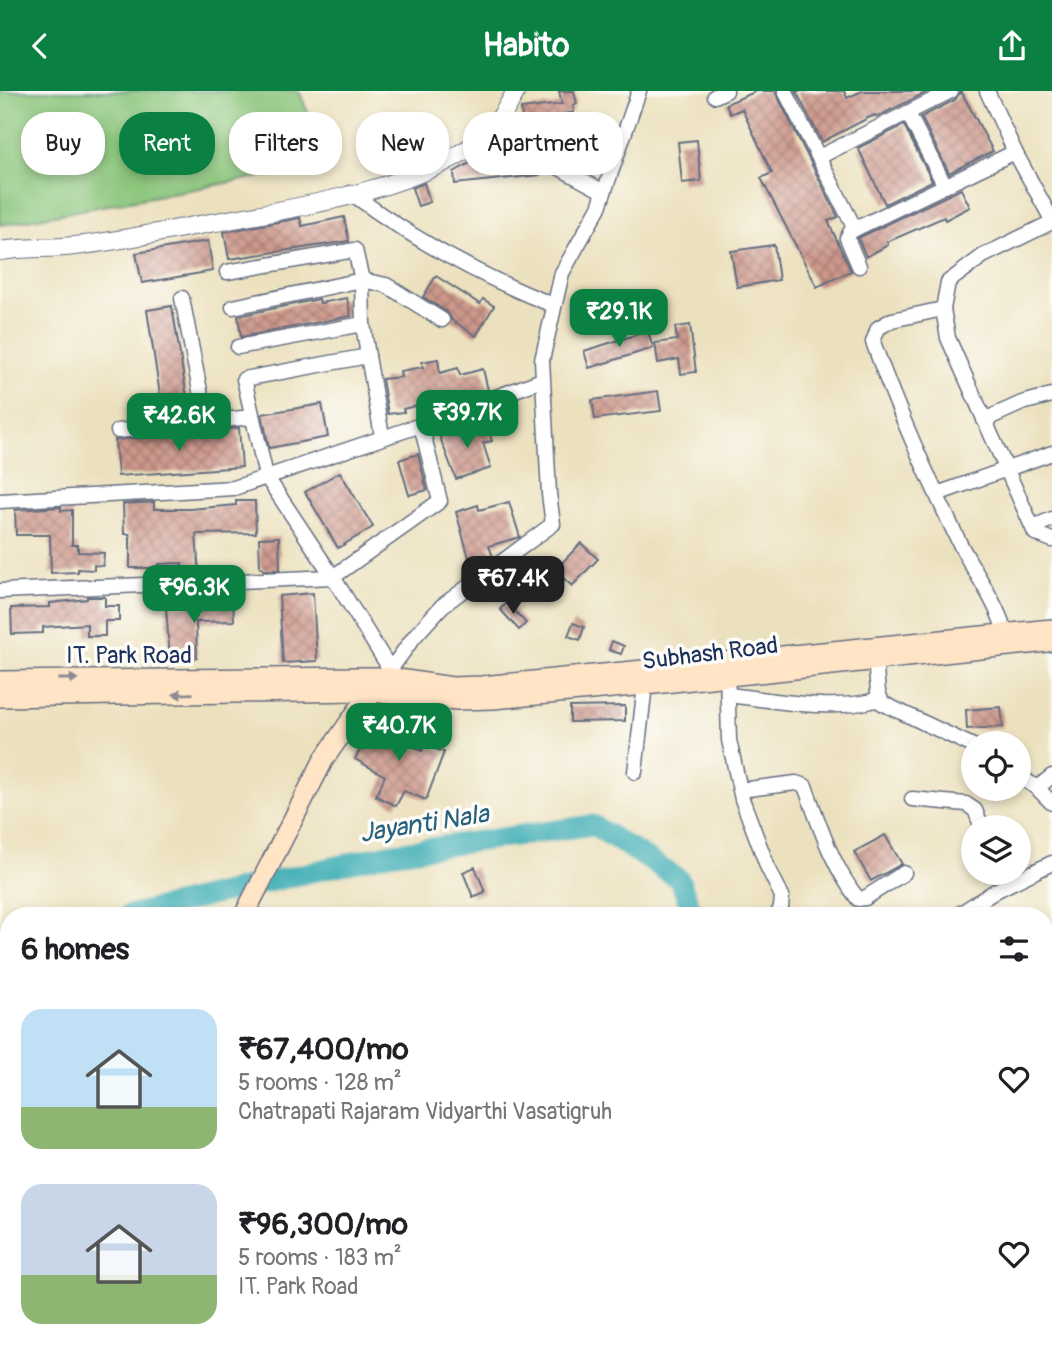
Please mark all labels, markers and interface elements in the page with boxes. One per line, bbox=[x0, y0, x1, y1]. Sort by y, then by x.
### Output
text: Habito bbox=[483, 26, 569, 66]
icon: back bbox=[21, 27, 59, 65]
icon: share bbox=[993, 27, 1031, 65]
chip: Buy bbox=[21, 112, 105, 175]
chip: Rent bbox=[119, 112, 215, 175]
chip: Filters bbox=[229, 112, 342, 175]
chip: New bbox=[356, 112, 449, 175]
chip: Apartment bbox=[463, 112, 623, 175]
pin: ₹29.1K bbox=[562, 289, 676, 349]
text: ₹29.1K bbox=[586, 297, 652, 326]
pin: ₹39.7K bbox=[410, 391, 524, 450]
pin: ₹42.6K bbox=[122, 393, 236, 453]
text: ₹39.7K bbox=[432, 398, 502, 427]
text: ₹42.6K bbox=[143, 401, 215, 430]
pin: ₹67.4K bbox=[456, 557, 570, 616]
text: ₹67.4K bbox=[477, 564, 549, 593]
pin: ₹96.3K bbox=[137, 566, 251, 625]
text: ₹96.3K bbox=[159, 573, 229, 602]
street label: Subhash Road bbox=[640, 631, 780, 676]
street label: IT. Park Road bbox=[66, 641, 192, 670]
one-way arrow bbox=[57, 674, 79, 685]
one-way arrow bbox=[172, 688, 194, 700]
pin: ₹40.7K bbox=[342, 703, 456, 763]
text: ₹40.7K bbox=[362, 711, 436, 740]
map controls bbox=[961, 731, 1031, 885]
button: locate bbox=[961, 731, 1031, 801]
water label: Jayanti Nala bbox=[357, 798, 493, 850]
button: layers bbox=[961, 815, 1031, 885]
icon: filters bbox=[995, 930, 1033, 968]
text: 6 homes bbox=[21, 931, 129, 968]
text: ₹67,400/mo bbox=[238, 1031, 409, 1068]
icon: home bbox=[77, 1037, 161, 1121]
icon: heart bbox=[995, 1060, 1033, 1098]
text: 5 rooms · 128 m² bbox=[238, 1068, 402, 1097]
text: Chatrapati Rajaram Vidyarthi Vasatigruh bbox=[238, 1097, 612, 1126]
text: ₹96,300/mo bbox=[238, 1206, 408, 1243]
icon: home bbox=[77, 1212, 161, 1296]
icon: heart bbox=[995, 1235, 1033, 1273]
text: 5 rooms · 183 m² bbox=[238, 1243, 402, 1272]
text: IT. Park Road bbox=[238, 1272, 359, 1301]

